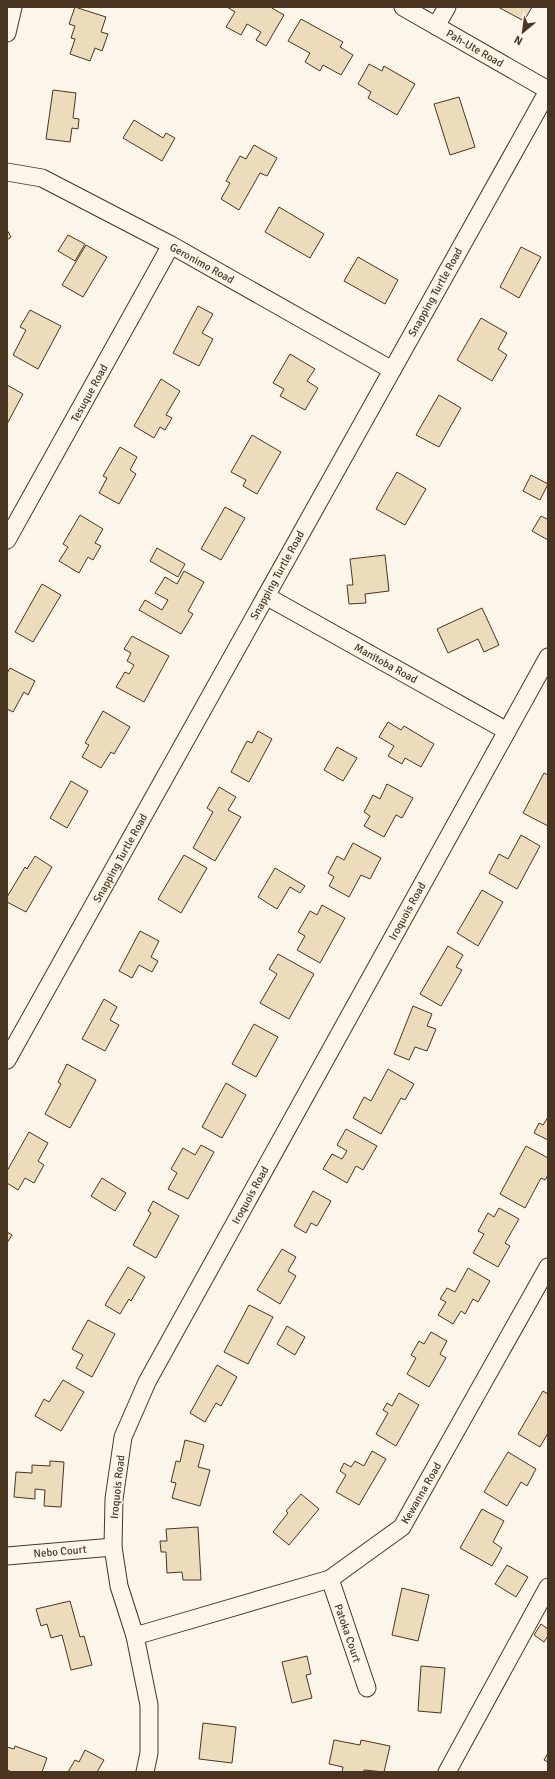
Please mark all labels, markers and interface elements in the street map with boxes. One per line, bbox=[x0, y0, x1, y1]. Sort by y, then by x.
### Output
north arrow bbox=[503, 12, 543, 52]
street label: Pah-Ute Road bbox=[444, 27, 506, 70]
text: N bbox=[512, 33, 525, 48]
street label: Geronimo Road bbox=[167, 240, 236, 287]
street label: Snapping Turtle Road bbox=[406, 245, 465, 339]
street label: Tesuque Road bbox=[68, 362, 111, 424]
street label: Snapping Turtle Road bbox=[248, 528, 307, 622]
street label: Manitoba Road bbox=[352, 641, 420, 686]
street label: Snapping Turtle Road bbox=[91, 811, 150, 905]
street label: Iroquois Road bbox=[386, 880, 429, 942]
street label: Iroquois Road bbox=[229, 1164, 272, 1226]
street label: Iroquois Road bbox=[108, 1454, 127, 1520]
street label: Kewanna Road bbox=[399, 1460, 444, 1526]
street label: Nebo Court bbox=[33, 1543, 87, 1560]
street label: Patoka Court bbox=[331, 1602, 364, 1664]

